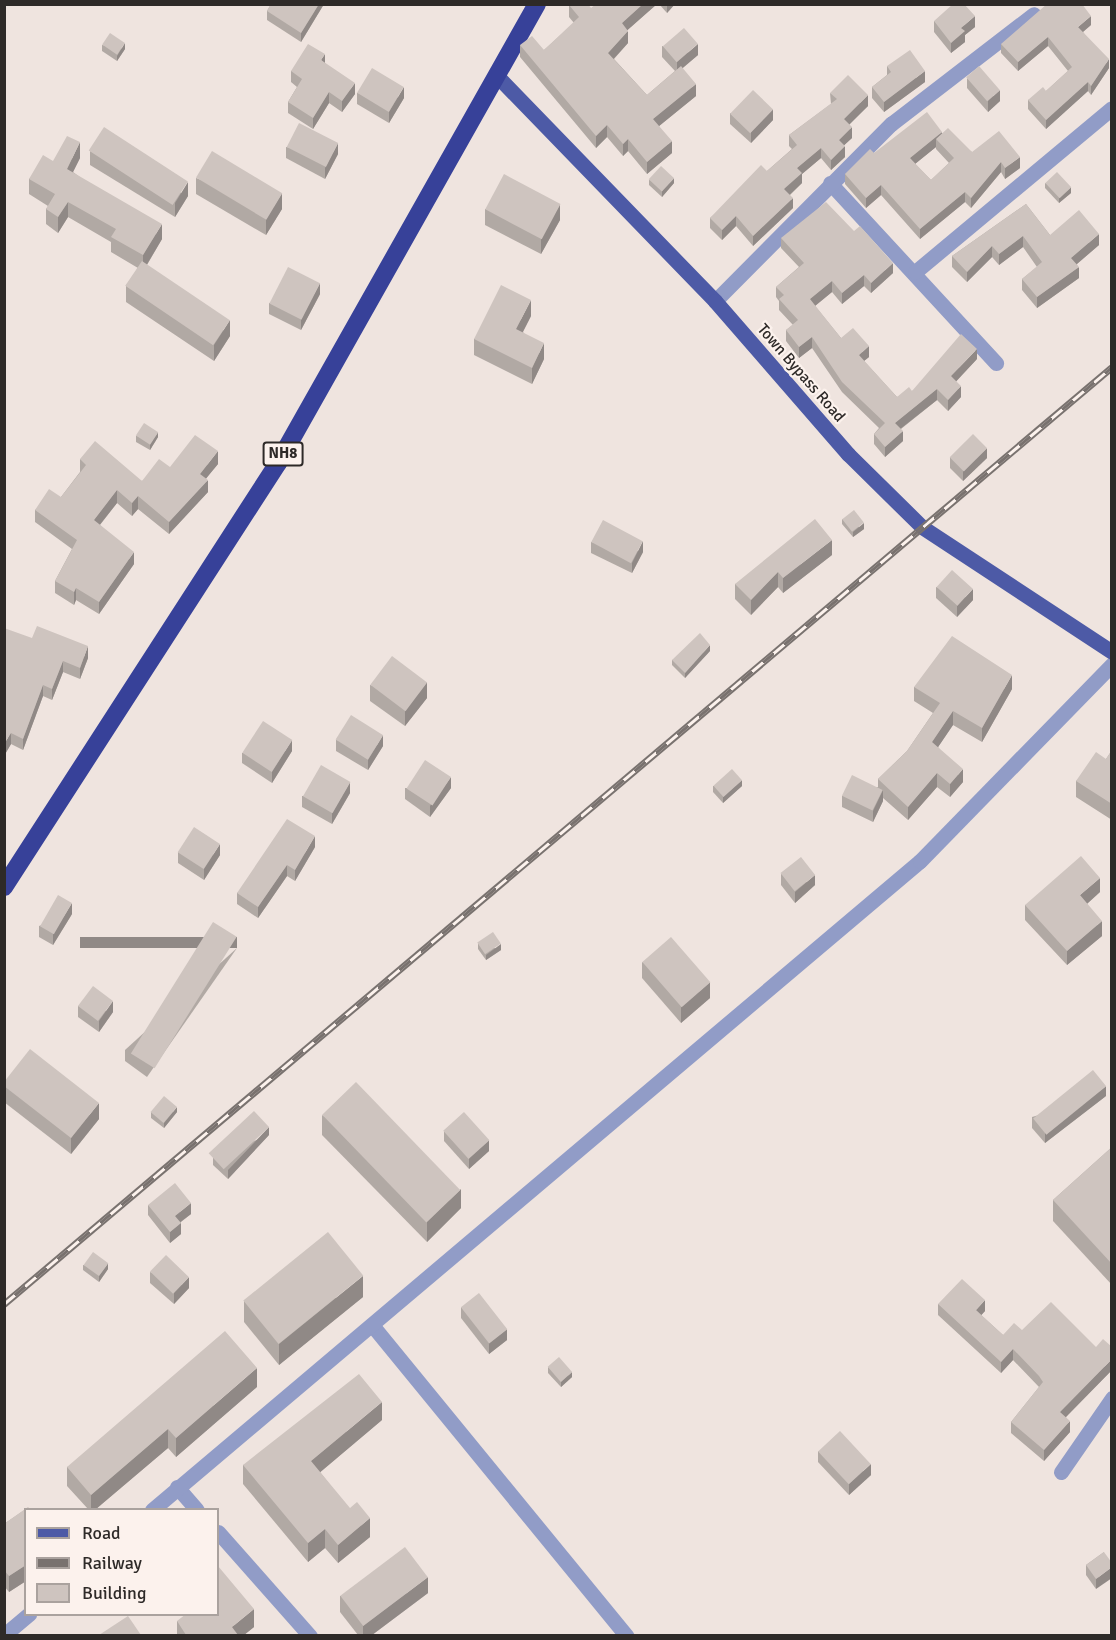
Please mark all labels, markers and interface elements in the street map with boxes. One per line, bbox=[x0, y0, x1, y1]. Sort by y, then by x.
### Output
street label: Town Bypass Road bbox=[753, 320, 849, 426]
road number: NH8 bbox=[262, 442, 304, 466]
legend bbox=[24, 1508, 219, 1616]
text: Road bbox=[82, 1522, 121, 1544]
text: Railway bbox=[82, 1552, 142, 1574]
text: Building bbox=[82, 1582, 146, 1604]

